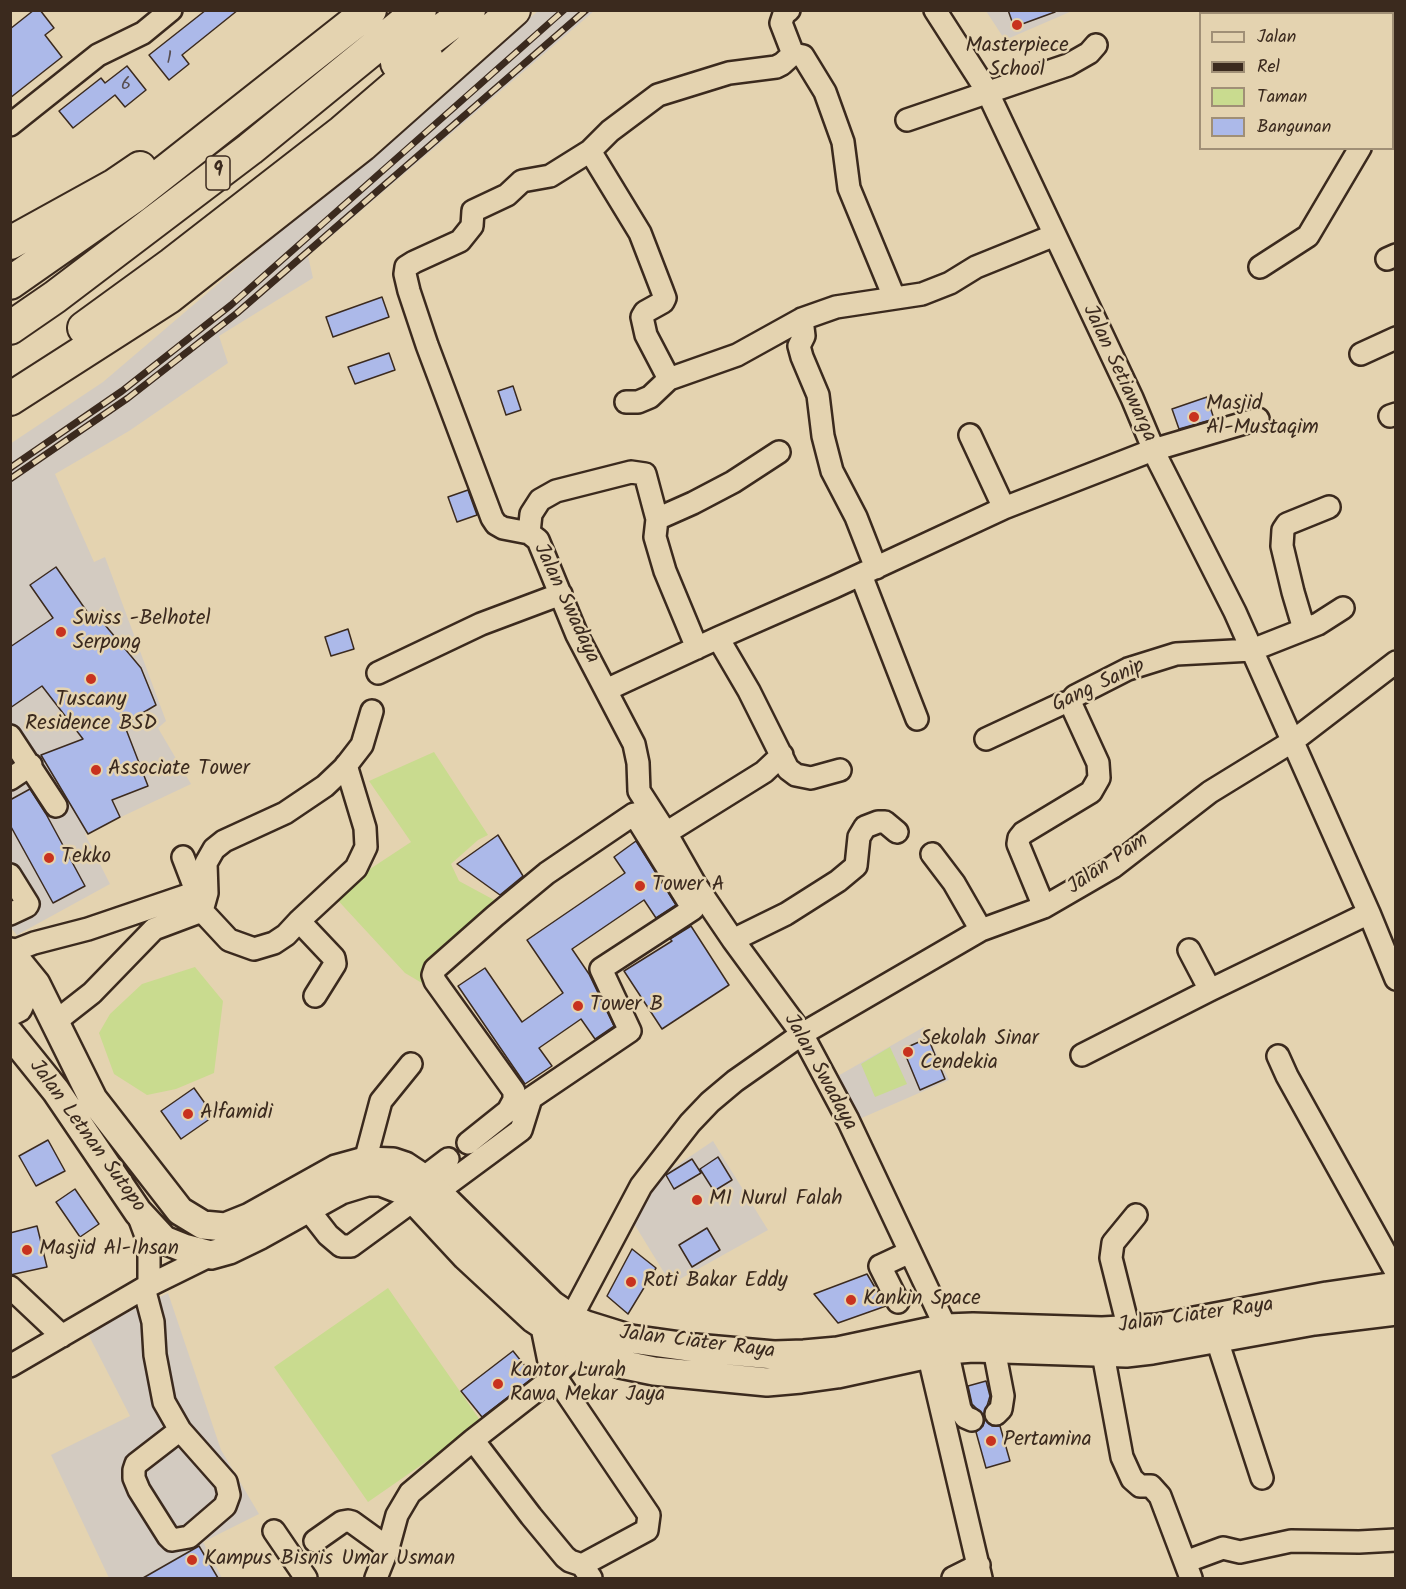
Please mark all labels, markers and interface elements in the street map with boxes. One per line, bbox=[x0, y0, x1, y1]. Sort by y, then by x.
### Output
legend bbox=[1199, 12, 1394, 150]
marker: Masterpiece School bbox=[1010, 18, 1024, 32]
text: Jalan bbox=[1257, 23, 1296, 52]
place label: Masterpiece School bbox=[965, 34, 1069, 84]
house number: 1 bbox=[166, 49, 172, 71]
text: Rel bbox=[1257, 53, 1280, 82]
house number: 6 bbox=[121, 75, 131, 97]
text: Taman bbox=[1257, 83, 1307, 112]
text: Bangunan bbox=[1257, 113, 1331, 142]
road number: 9 bbox=[206, 156, 230, 190]
street label: Jalan Setiawarga bbox=[1075, 301, 1161, 447]
place label: Masjid Al-Mustaqim bbox=[1206, 392, 1319, 442]
marker: Masjid Al-Mustaqim bbox=[1187, 410, 1201, 424]
street label: Jalan Swadaya bbox=[526, 540, 604, 668]
place label: Swiss -Belhotel Serpong bbox=[73, 607, 211, 657]
marker: Swiss -Belhotel Serpong bbox=[54, 625, 68, 639]
street label: Gang Sanip bbox=[1049, 655, 1149, 719]
marker: Tuscany Residence BSD bbox=[84, 672, 98, 686]
place label: Tuscany Residence BSD bbox=[25, 688, 157, 738]
place label: Associate Tower bbox=[108, 757, 250, 783]
marker: Associate Tower bbox=[89, 763, 103, 777]
street label: Jalan Pam bbox=[1064, 829, 1154, 901]
place label: Tekko bbox=[61, 845, 111, 871]
marker: Tekko bbox=[42, 851, 56, 865]
place label: Tower A bbox=[652, 873, 724, 899]
marker: Tower A bbox=[633, 879, 647, 893]
place label: Tower B bbox=[590, 993, 663, 1019]
marker: Tower B bbox=[571, 999, 585, 1013]
street label: Jalan Swadaya bbox=[777, 1010, 861, 1136]
place label: Sekolah Sinar Cendekia bbox=[920, 1027, 1039, 1077]
marker: Sekolah Sinar Cendekia bbox=[901, 1045, 915, 1059]
street label: Jalan Letnan Sutopo bbox=[22, 1056, 150, 1218]
place label: Alfamidi bbox=[200, 1101, 273, 1127]
marker: Alfamidi bbox=[181, 1107, 195, 1121]
place label: MI Nurul Falah bbox=[709, 1187, 843, 1213]
marker: MI Nurul Falah bbox=[690, 1193, 704, 1207]
place label: Masjid Al-Ihsan bbox=[39, 1237, 179, 1263]
marker: Masjid Al-Ihsan bbox=[20, 1243, 34, 1257]
place label: Roti Bakar Eddy bbox=[643, 1269, 788, 1295]
marker: Roti Bakar Eddy bbox=[624, 1275, 638, 1289]
place label: Kankin Space bbox=[863, 1287, 981, 1313]
marker: Kankin Space bbox=[844, 1293, 858, 1307]
street label: Jalan Ciater Raya bbox=[1117, 1294, 1275, 1340]
street label: Jalan Ciater Raya bbox=[618, 1322, 776, 1366]
place label: Kantor Lurah Rawa Mekar Jaya bbox=[510, 1359, 665, 1409]
marker: Kantor Lurah Rawa Mekar Jaya bbox=[491, 1377, 505, 1391]
place label: Pertamina bbox=[1003, 1428, 1092, 1454]
marker: Pertamina bbox=[984, 1434, 998, 1448]
place label: Kampus Bisnis Umar Usman bbox=[204, 1547, 455, 1573]
marker: Kampus Bisnis Umar Usman bbox=[185, 1553, 199, 1567]

